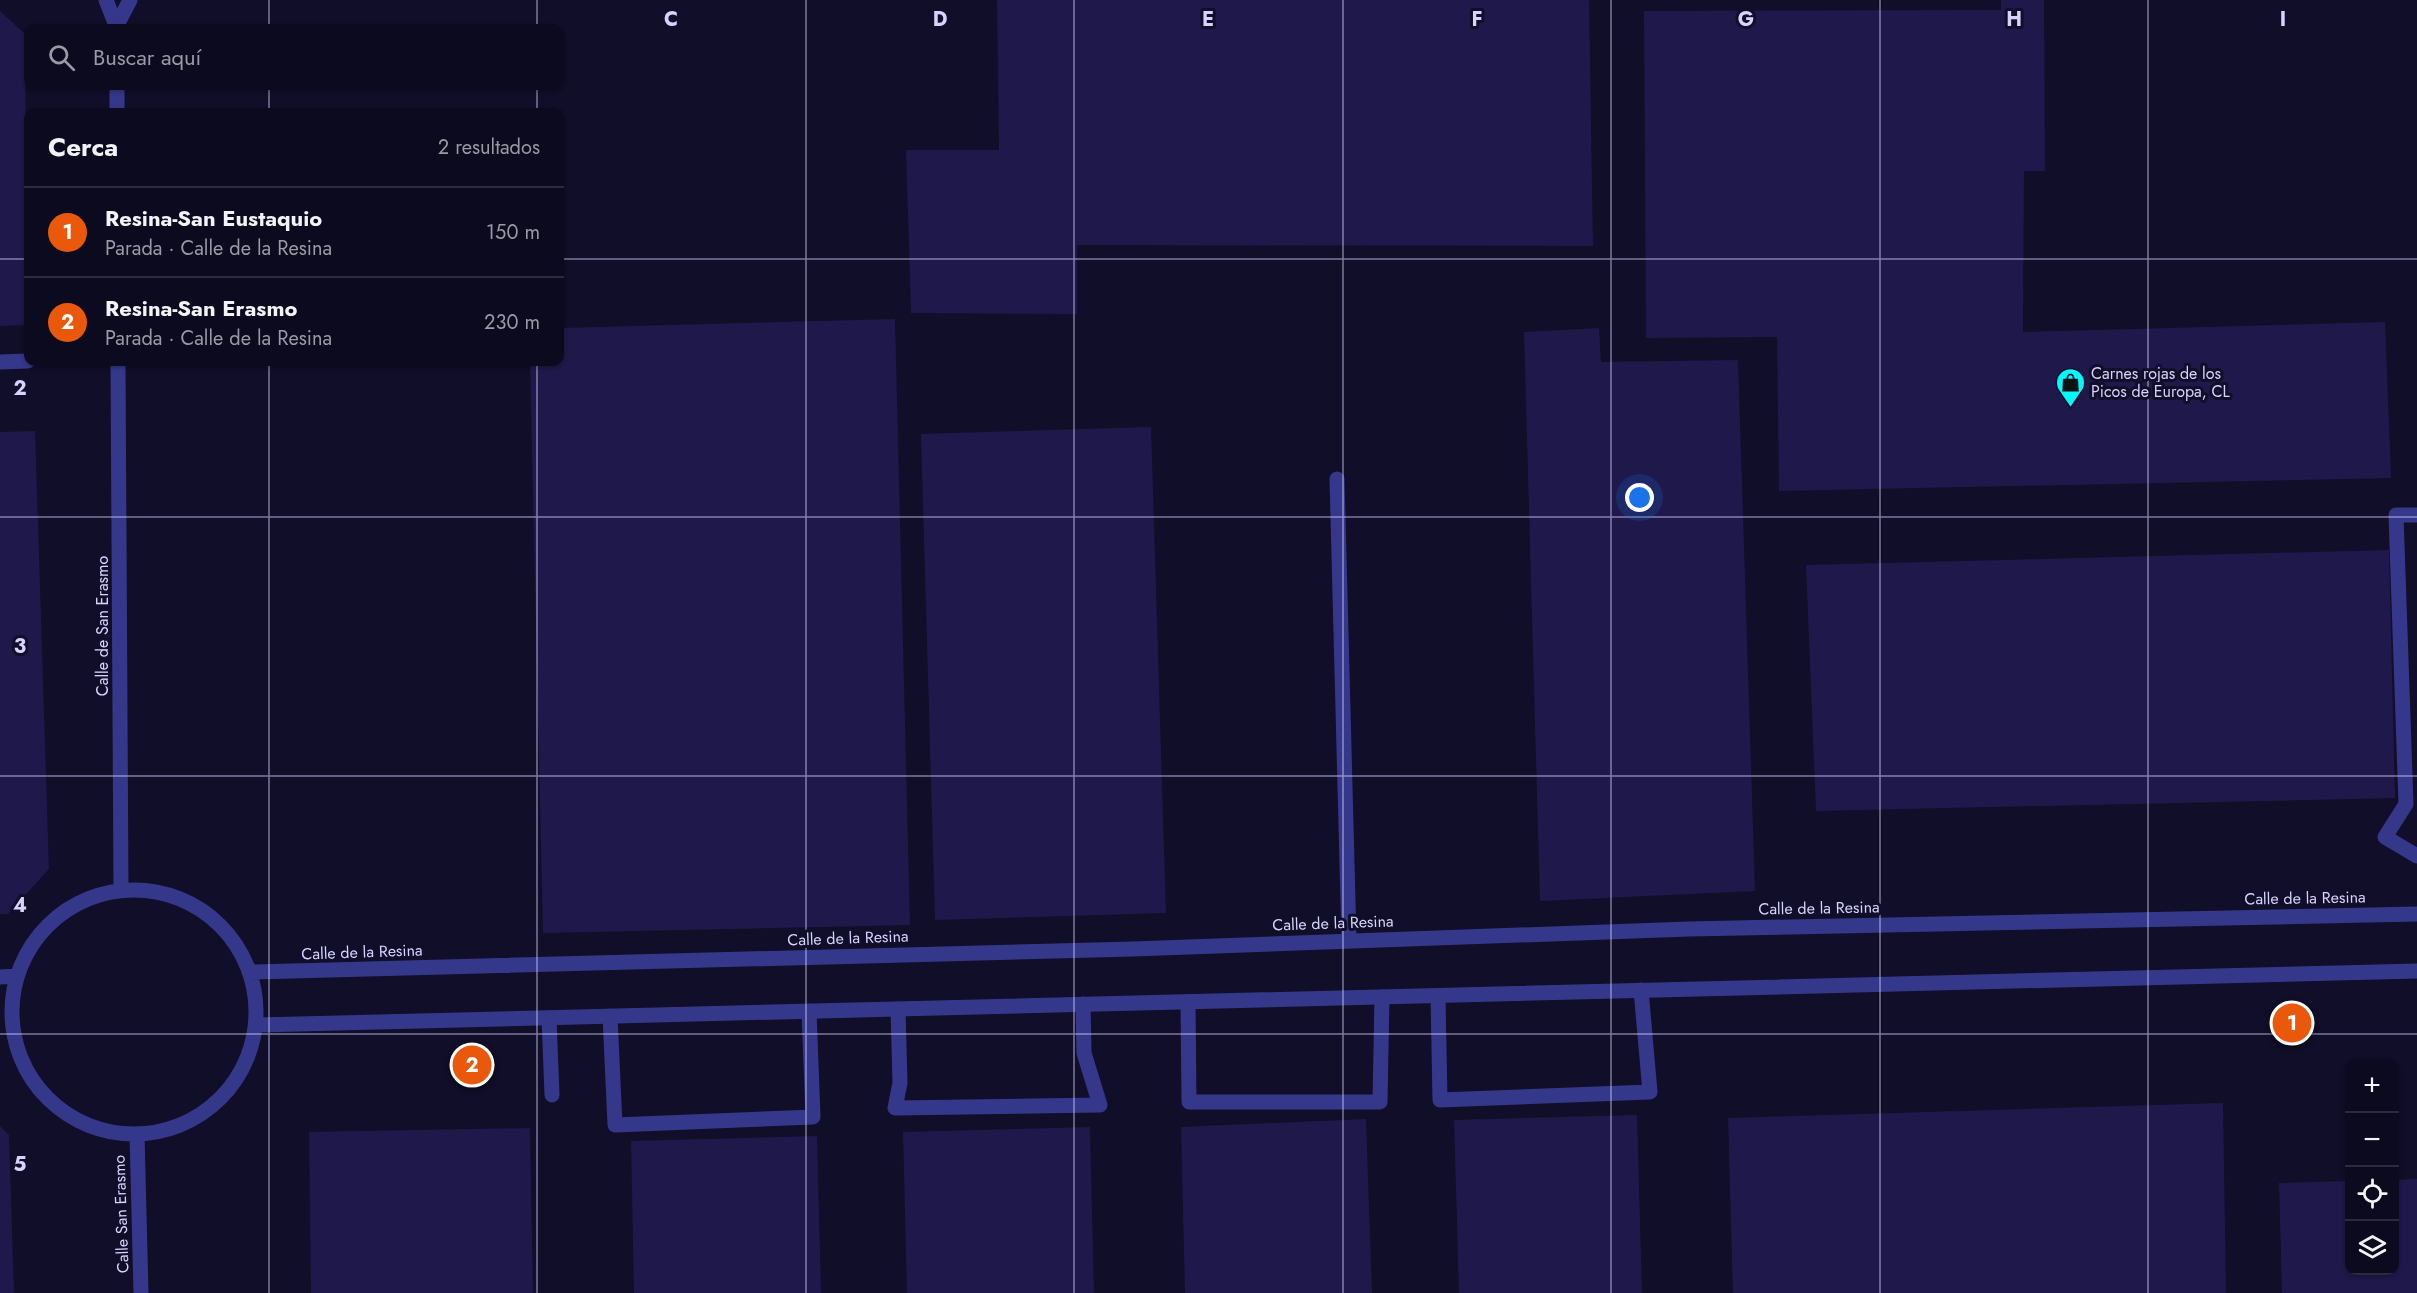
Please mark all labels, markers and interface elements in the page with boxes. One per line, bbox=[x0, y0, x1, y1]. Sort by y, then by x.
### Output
text: C bbox=[664, 5, 678, 34]
text: D bbox=[933, 5, 947, 34]
text: E bbox=[1202, 5, 1214, 34]
text: F bbox=[1471, 5, 1483, 34]
text: G bbox=[1738, 5, 1754, 34]
text: H bbox=[2006, 5, 2022, 34]
text: I bbox=[2280, 5, 2286, 34]
search box bbox=[24, 24, 564, 90]
icon: search bbox=[45, 41, 78, 74]
text: Buscar aquí bbox=[93, 41, 201, 73]
text: Cerca bbox=[48, 128, 118, 166]
text: 2 resultados bbox=[438, 133, 540, 162]
text: Resina-San Eustaquio bbox=[105, 202, 322, 234]
text: 1 bbox=[62, 218, 73, 247]
text: 150 m bbox=[486, 218, 540, 247]
text: Parada · Calle de la Resina bbox=[105, 234, 332, 263]
text: Resina-San Erasmo bbox=[105, 292, 297, 324]
text: 2 bbox=[61, 308, 74, 337]
text: 230 m bbox=[484, 308, 540, 337]
text: Parada · Calle de la Resina bbox=[105, 324, 332, 353]
place label: Carnes rojas de los Picos de Europa, CL bbox=[2091, 362, 2230, 403]
shop icon: Carnes rojas de los Picos de Europa, CL bbox=[2054, 366, 2086, 408]
text: 2 bbox=[13, 374, 27, 403]
your location bbox=[1625, 483, 1654, 512]
street label: Calle de San Erasmo bbox=[91, 555, 114, 696]
text: 3 bbox=[14, 632, 26, 661]
street label: Calle de la Resina bbox=[2244, 885, 2366, 911]
text: 4 bbox=[13, 891, 27, 920]
street label: Calle de la Resina bbox=[1758, 895, 1880, 921]
street label: Calle de la Resina bbox=[1272, 909, 1394, 937]
street label: Calle de la Resina bbox=[787, 924, 909, 952]
street label: Calle de la Resina bbox=[301, 938, 423, 966]
pin: 1 bbox=[2272, 1000, 2312, 1046]
pin: 2 bbox=[452, 1042, 492, 1088]
map controls bbox=[2345, 1059, 2399, 1275]
button: + bbox=[2345, 1059, 2399, 1113]
button: − bbox=[2345, 1113, 2399, 1167]
text: 5 bbox=[14, 1150, 27, 1179]
street label: Calle San Erasmo bbox=[107, 1154, 135, 1274]
button: locate bbox=[2345, 1167, 2399, 1221]
button: layers bbox=[2345, 1221, 2399, 1275]

